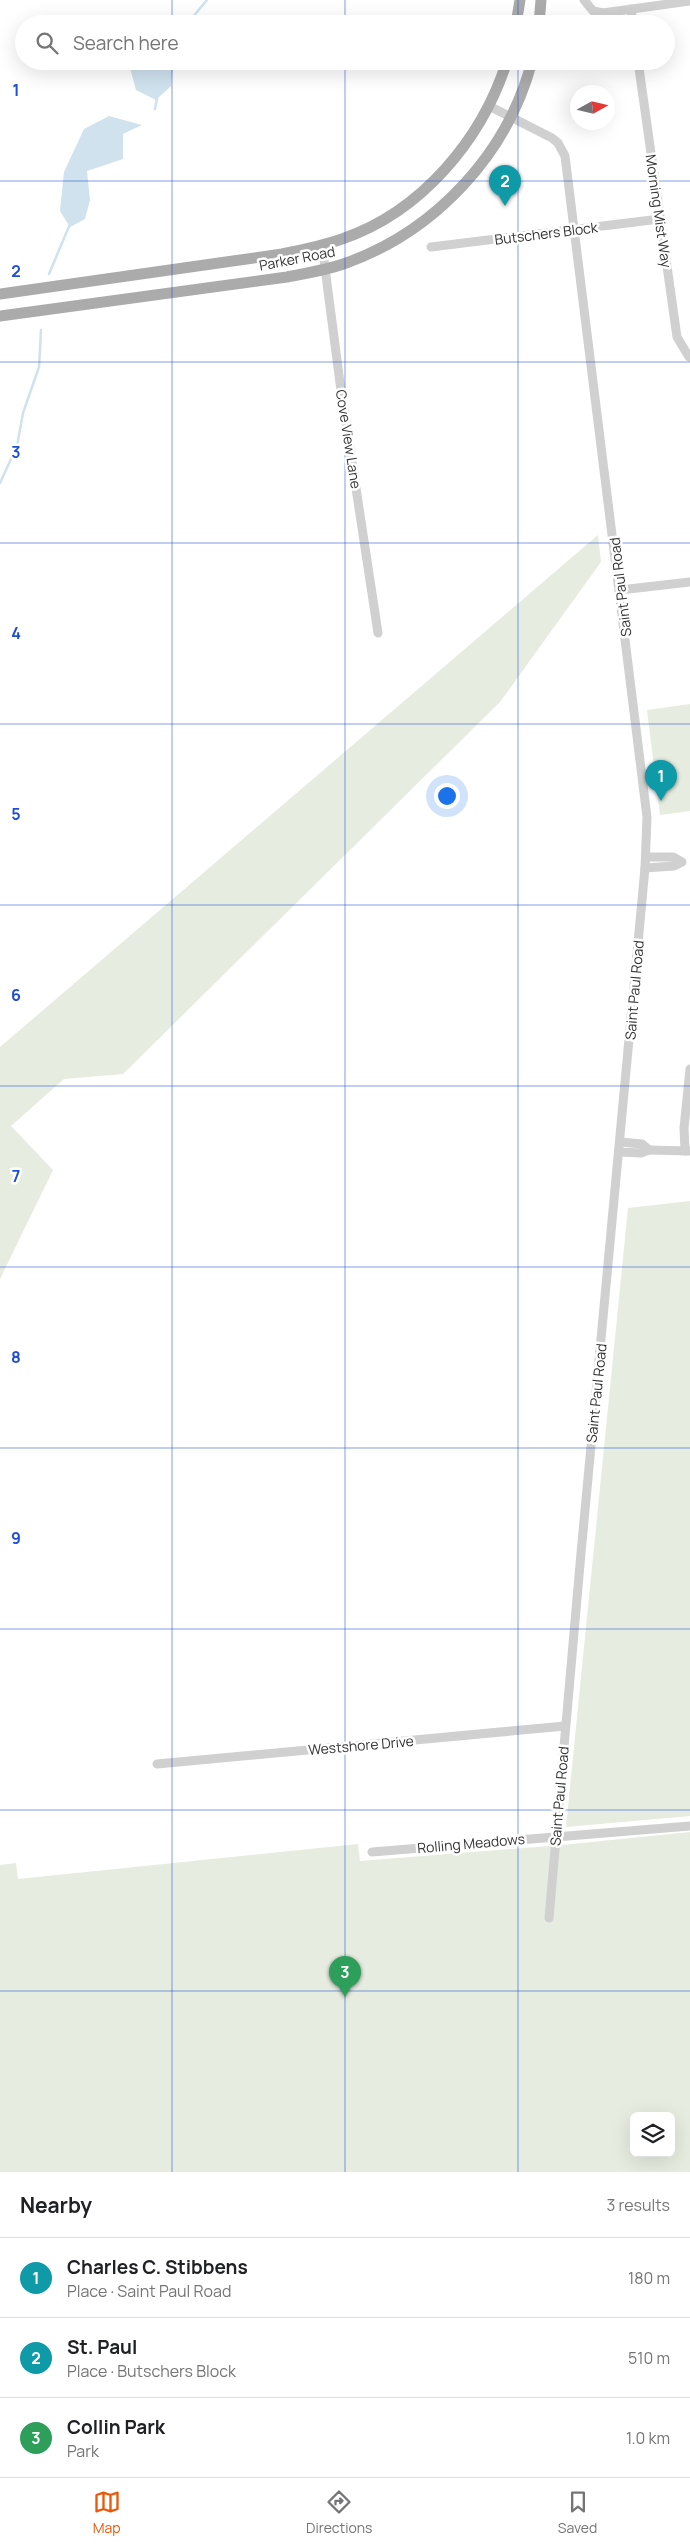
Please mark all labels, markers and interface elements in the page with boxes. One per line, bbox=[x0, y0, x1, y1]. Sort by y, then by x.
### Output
search box bbox=[15, 15, 675, 70]
icon: search bbox=[33, 29, 61, 57]
text: Search here bbox=[73, 30, 179, 56]
text: 1 bbox=[12, 79, 20, 101]
north arrow bbox=[570, 85, 615, 130]
street label: Morning Mist Way bbox=[642, 153, 676, 269]
pin: 2 bbox=[489, 165, 521, 206]
street label: Butschers Block bbox=[493, 217, 600, 249]
street label: Parker Road bbox=[257, 241, 337, 275]
text: 2 bbox=[11, 260, 21, 282]
street label: Cove View Lane bbox=[332, 388, 366, 490]
text: 3 bbox=[11, 441, 21, 463]
street label: Saint Paul Road bbox=[604, 536, 636, 638]
text: 4 bbox=[11, 622, 21, 644]
pin: 1 bbox=[645, 760, 677, 801]
your location bbox=[434, 783, 460, 809]
text: 5 bbox=[11, 803, 21, 825]
street label: Saint Paul Road bbox=[620, 939, 648, 1041]
text: 6 bbox=[11, 984, 21, 1006]
text: 7 bbox=[12, 1165, 20, 1187]
street label: Saint Paul Road bbox=[581, 1342, 611, 1444]
text: 8 bbox=[11, 1346, 21, 1368]
text: 9 bbox=[11, 1527, 21, 1549]
street label: Westshore Drive bbox=[307, 1731, 415, 1759]
street label: Saint Paul Road bbox=[545, 1745, 573, 1847]
street label: Rolling Meadows bbox=[416, 1829, 526, 1857]
pin: 3 bbox=[329, 1956, 361, 1997]
map controls bbox=[630, 2112, 675, 2157]
button: layers bbox=[630, 2112, 675, 2157]
text: Nearby bbox=[20, 2191, 92, 2219]
text: 3 results bbox=[607, 2194, 670, 2216]
text: Charles C. Stibbens bbox=[67, 2254, 248, 2280]
text: 1 bbox=[32, 2267, 40, 2289]
text: 180 m bbox=[628, 2267, 670, 2289]
text: Place · Saint Paul Road bbox=[67, 2280, 231, 2302]
text: St. Paul bbox=[67, 2334, 137, 2360]
text: 2 bbox=[31, 2347, 41, 2369]
text: 510 m bbox=[628, 2347, 670, 2369]
text: Place · Butschers Block bbox=[67, 2360, 236, 2382]
text: Collin Park bbox=[67, 2414, 165, 2440]
text: 3 bbox=[31, 2427, 41, 2449]
text: 1.0 km bbox=[626, 2427, 670, 2449]
text: Park bbox=[67, 2440, 99, 2462]
tab: Map bbox=[93, 2488, 121, 2537]
tab: Directions bbox=[306, 2488, 372, 2537]
tab: Saved bbox=[558, 2488, 597, 2537]

